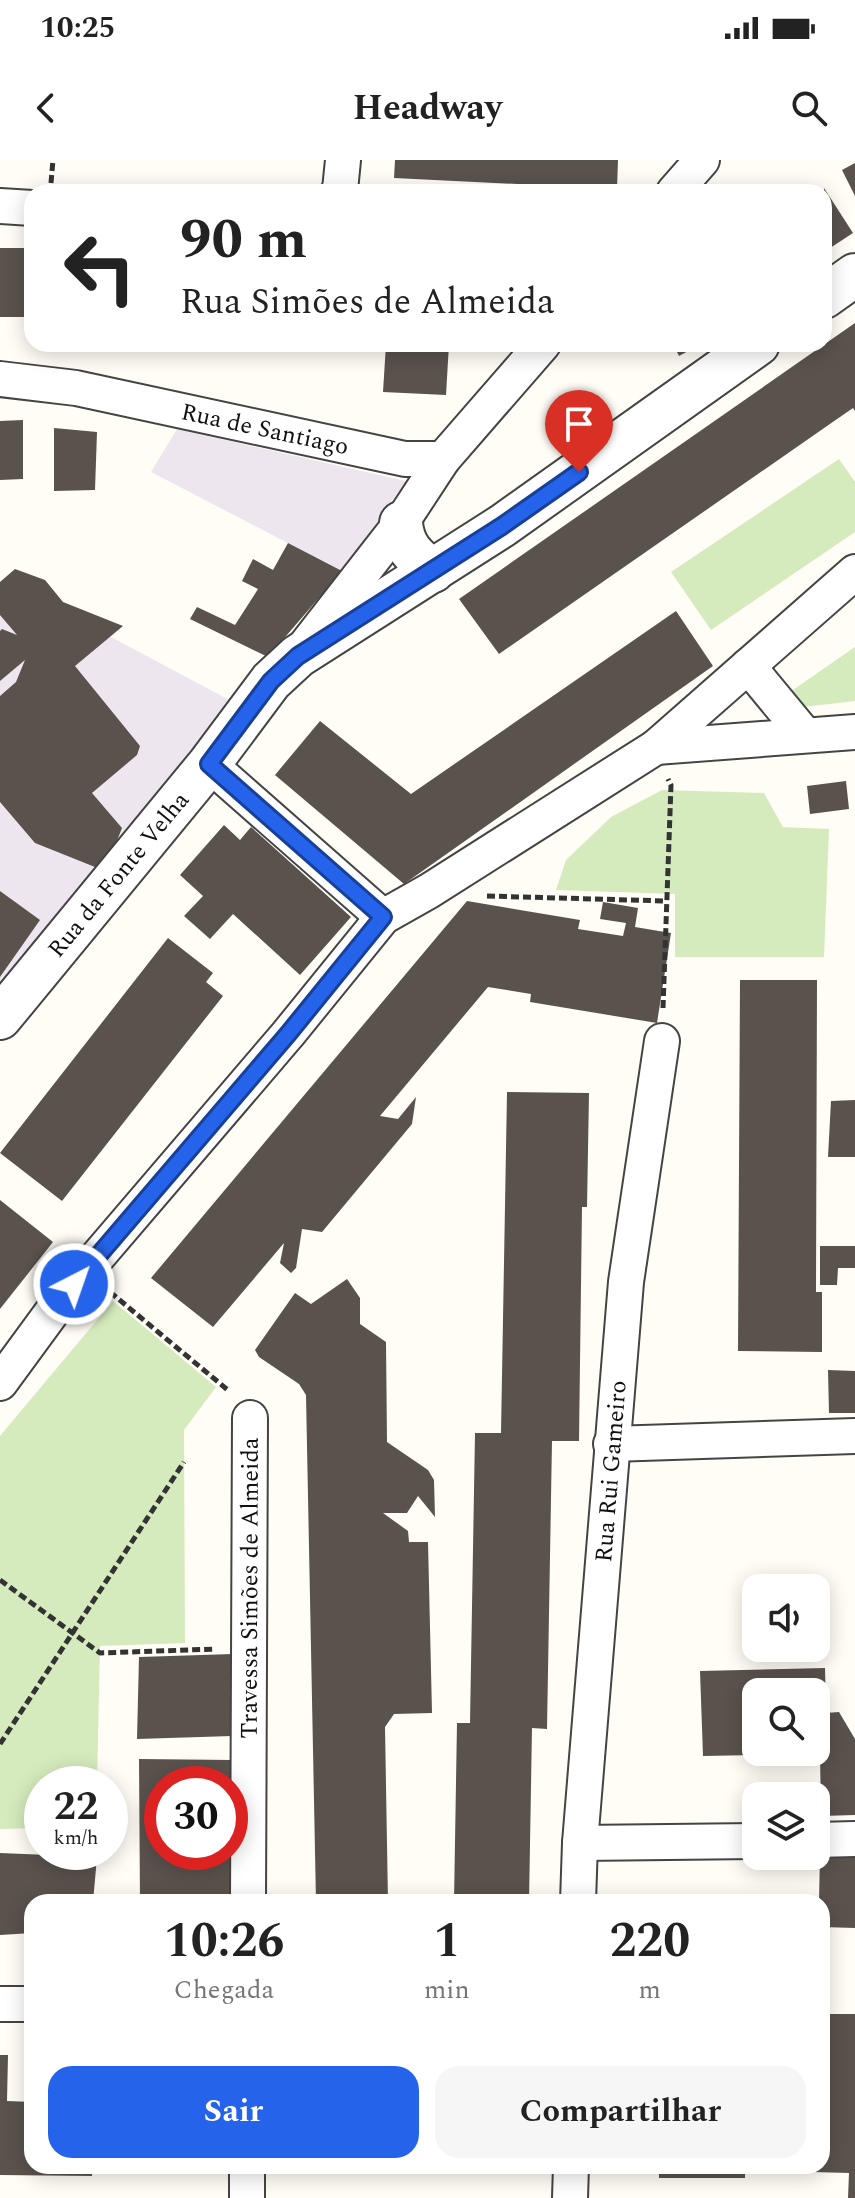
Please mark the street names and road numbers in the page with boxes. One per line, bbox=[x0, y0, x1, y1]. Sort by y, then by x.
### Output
street label: Rua de Santiago bbox=[178, 394, 352, 465]
street label: Rua da Fonte Velha bbox=[40, 784, 199, 966]
street label: Rua Rui Gameiro bbox=[586, 1379, 637, 1564]
street label: Travessa Simões de Almeida bbox=[232, 1437, 269, 1739]

